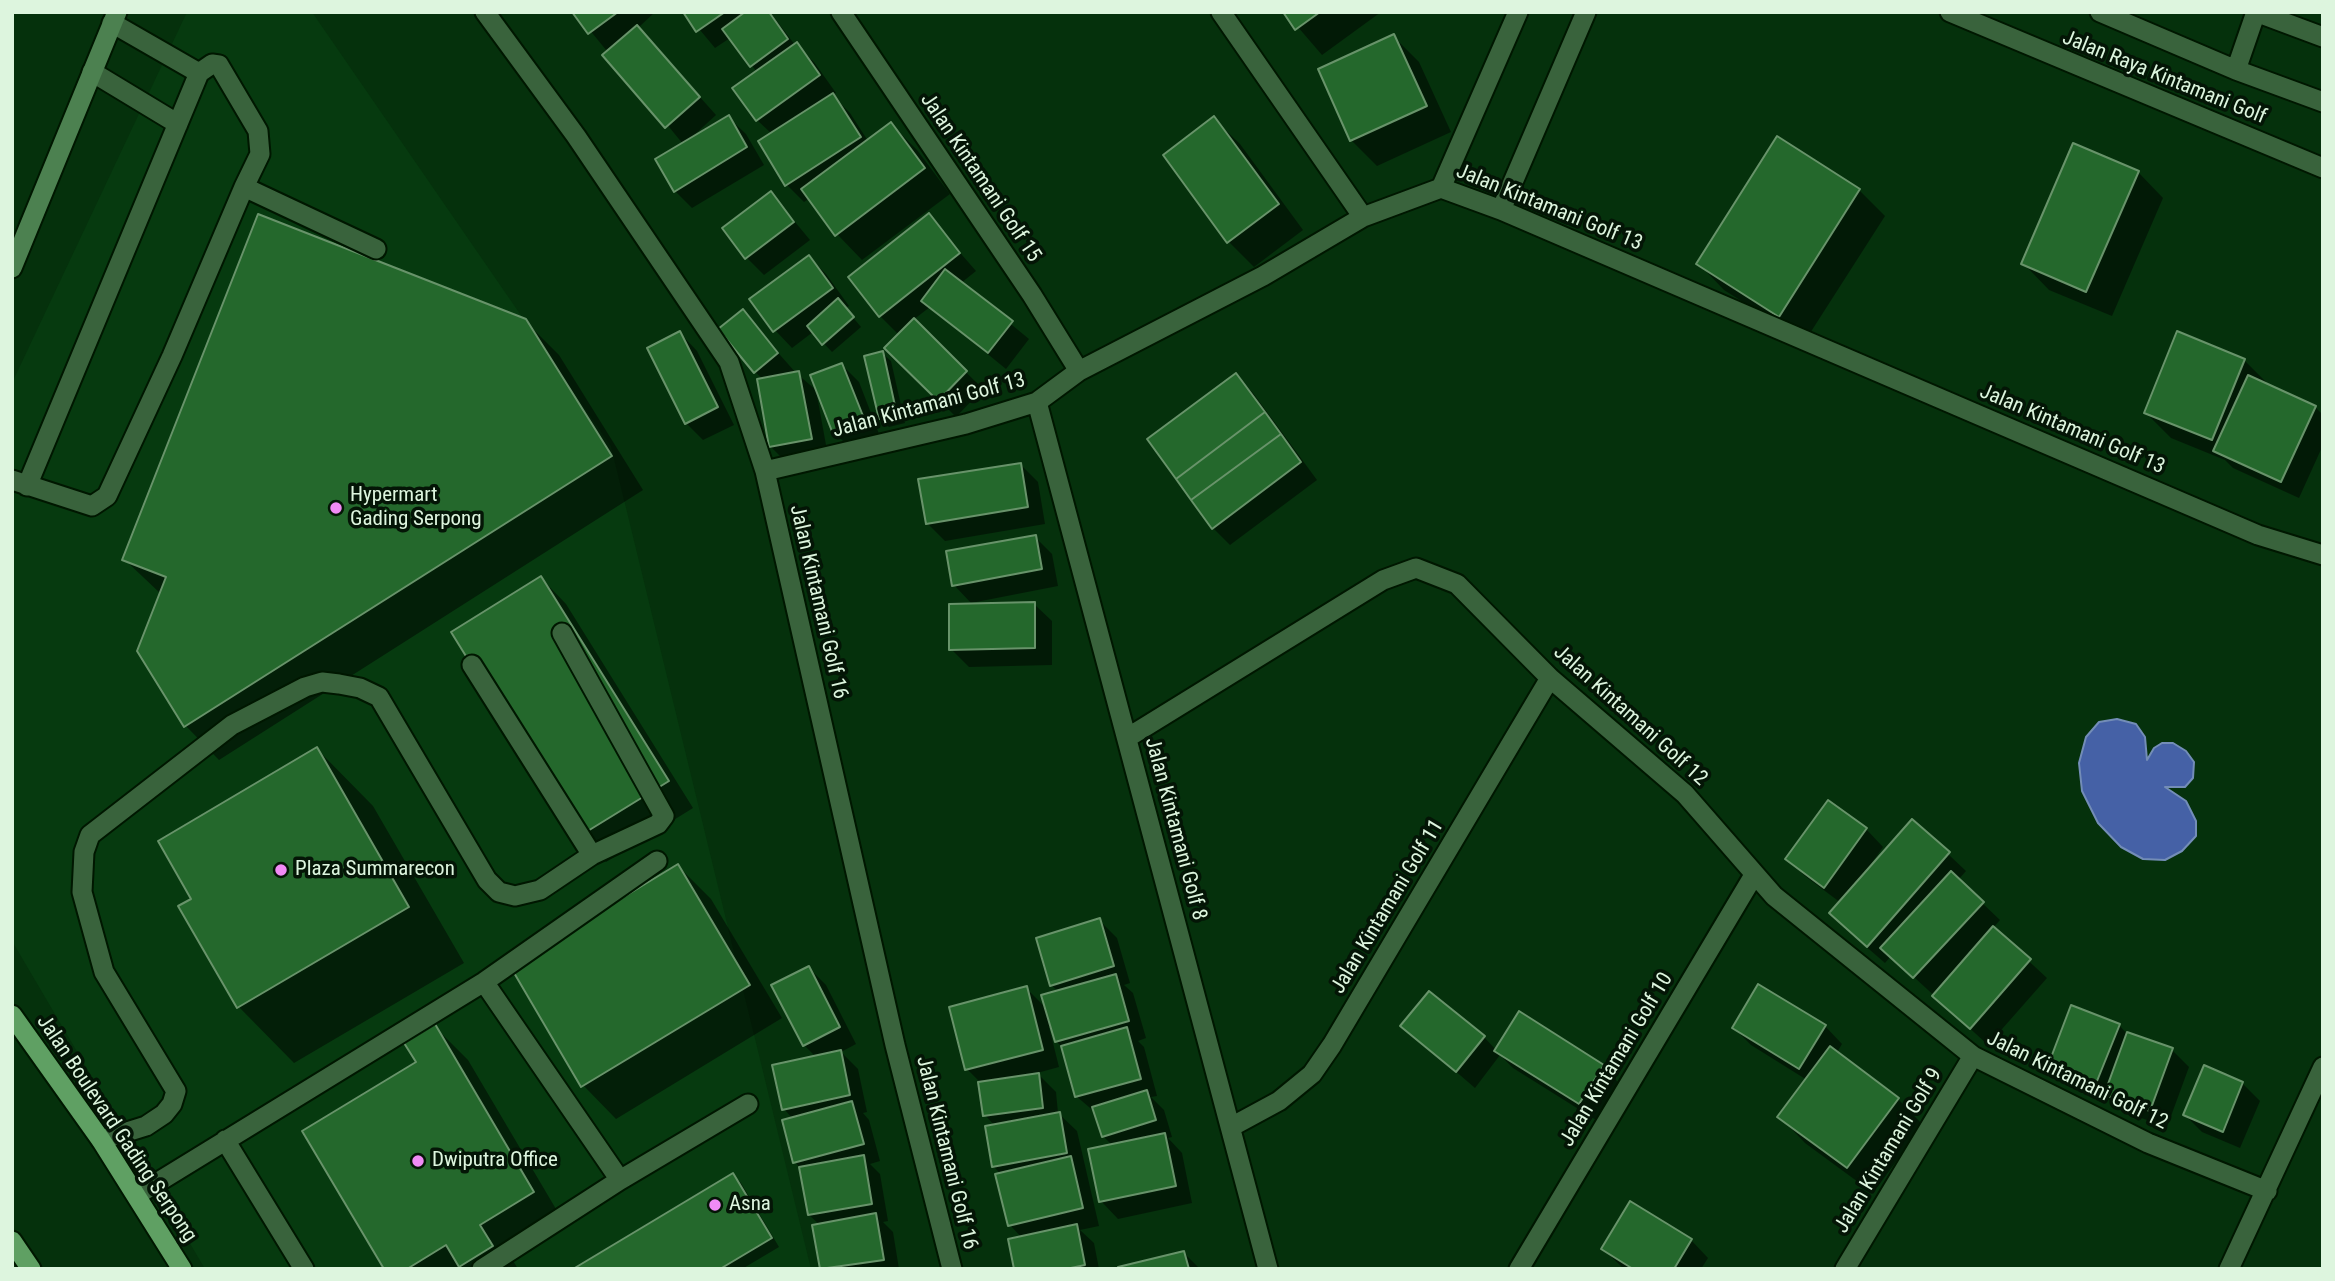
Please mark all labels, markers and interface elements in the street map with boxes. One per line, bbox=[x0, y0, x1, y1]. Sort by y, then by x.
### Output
street label: Jalan Raya Kintamani Golf bbox=[2058, 26, 2270, 130]
street label: Jalan Kintamani Golf 15 bbox=[914, 89, 1046, 267]
street label: Jalan Kintamani Golf 13 bbox=[1452, 159, 1646, 257]
street label: Jalan Kintamani Golf 13 bbox=[830, 368, 1028, 444]
street label: Jalan Kintamani Golf 13 bbox=[1976, 380, 2168, 480]
place label: Hypermart Gading Serpong bbox=[350, 483, 482, 533]
marker: Hypermart Gading Serpong bbox=[328, 500, 344, 516]
street label: Jalan Kintamani Golf 16 bbox=[783, 502, 853, 702]
street label: Jalan Kintamani Golf 12 bbox=[1548, 640, 1712, 792]
street label: Jalan Kintamani Golf 8 bbox=[1138, 735, 1212, 923]
street label: Jalan Kintamani Golf 11 bbox=[1326, 815, 1450, 999]
place label: Plaza Summarecon bbox=[295, 857, 455, 883]
marker: Plaza Summarecon bbox=[273, 862, 289, 878]
street label: Jalan Kintamani Golf 10 bbox=[1555, 968, 1679, 1152]
street label: Jalan Boulevard Gading Serpong bbox=[30, 1011, 202, 1247]
street label: Jalan Kintamani Golf 12 bbox=[1982, 1026, 2172, 1136]
street label: Jalan Kintamani Golf 16 bbox=[910, 1054, 982, 1252]
street label: Jalan Kintamani Golf 9 bbox=[1830, 1064, 1948, 1238]
place label: Dwiputra Office bbox=[432, 1148, 558, 1174]
marker: Dwiputra Office bbox=[410, 1153, 426, 1169]
place label: Asna bbox=[729, 1192, 771, 1218]
marker: Asna bbox=[707, 1197, 723, 1213]

